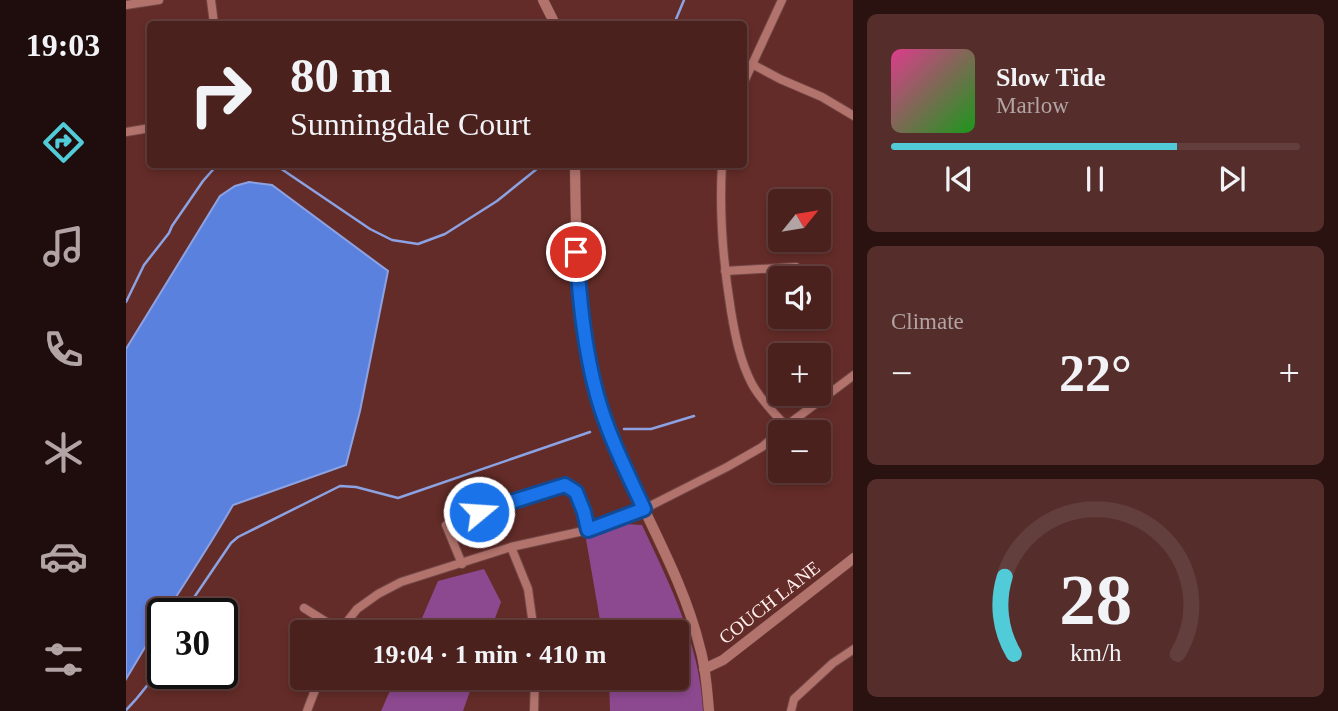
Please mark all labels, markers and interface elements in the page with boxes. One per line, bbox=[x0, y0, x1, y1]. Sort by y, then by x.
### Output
text: 19:03 bbox=[26, 27, 100, 63]
text: 80 m bbox=[290, 48, 392, 103]
icon: right bbox=[175, 49, 266, 140]
text: Slow Tide bbox=[996, 63, 1106, 92]
text: Marlow bbox=[996, 93, 1069, 118]
text: Sunningdale Court bbox=[290, 106, 531, 142]
icon: directions bbox=[39, 118, 88, 167]
icon: previous bbox=[940, 160, 978, 198]
icon: pause bbox=[1076, 160, 1114, 198]
icon: next bbox=[1213, 160, 1251, 198]
north arrow bbox=[768, 189, 831, 252]
map controls bbox=[768, 189, 831, 483]
icon: music bbox=[39, 222, 88, 271]
pin bbox=[546, 222, 606, 282]
icon: arrive bbox=[557, 233, 595, 271]
button: sound bbox=[768, 266, 831, 329]
text: Climate bbox=[891, 309, 964, 334]
icon: phone bbox=[39, 325, 88, 374]
button: + bbox=[768, 343, 831, 406]
text: 22° bbox=[1059, 345, 1132, 402]
text: − bbox=[891, 352, 912, 394]
text: + bbox=[1279, 352, 1300, 394]
button: − bbox=[768, 420, 831, 483]
icon: climate bbox=[39, 428, 88, 477]
position arrow bbox=[442, 475, 516, 549]
icon: car bbox=[39, 532, 88, 581]
street label: COUCH LANE bbox=[715, 557, 824, 648]
text: 28 bbox=[1059, 559, 1132, 640]
speed limit sign: 30 bbox=[147, 598, 238, 689]
icon: filters bbox=[39, 635, 88, 684]
text: km/h bbox=[1070, 639, 1122, 666]
text: 19:04 · 1 min · 410 m bbox=[373, 640, 607, 669]

